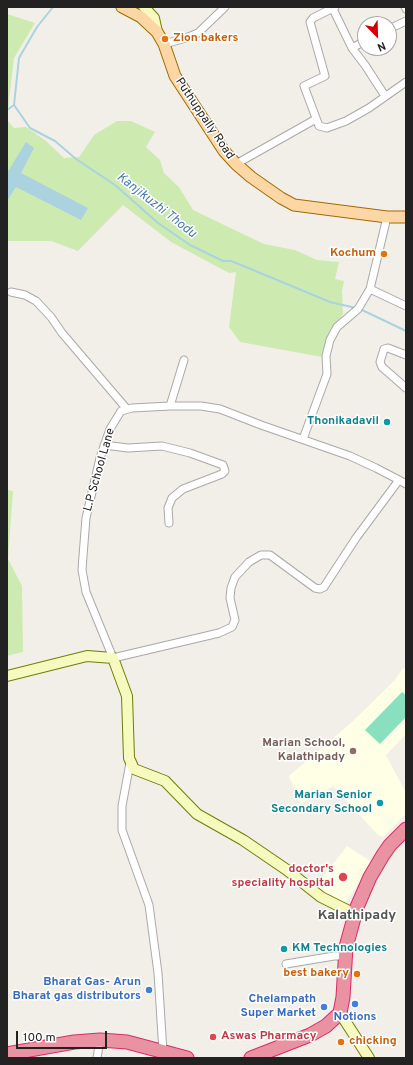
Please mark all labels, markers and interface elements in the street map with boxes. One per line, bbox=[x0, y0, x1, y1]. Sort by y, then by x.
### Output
north arrow bbox=[357, 16, 397, 56]
place label: Zion bakers bbox=[173, 32, 238, 46]
marker: Zion bakers bbox=[160, 34, 170, 44]
text: N bbox=[375, 38, 388, 54]
street label: Puthuppally Road bbox=[171, 75, 237, 163]
water label: Kanjikuzhi Thodu bbox=[113, 170, 199, 242]
place label: Kochum bbox=[330, 247, 376, 261]
marker: Kochum bbox=[379, 249, 389, 259]
place label: Thonikadavil bbox=[307, 415, 379, 429]
marker: Thonikadavil bbox=[382, 417, 392, 427]
street label: L.P School Lane bbox=[81, 427, 119, 513]
place label: Marian School, Kalathipady bbox=[262, 737, 345, 765]
marker: Marian School, Kalathipady bbox=[348, 746, 358, 756]
place label: Marian Senior Secondary School bbox=[271, 789, 372, 817]
marker: Marian Senior Secondary School bbox=[375, 798, 385, 808]
place label: doctor's speciality hospital bbox=[231, 863, 334, 891]
marker: doctor's speciality hospital bbox=[337, 871, 349, 883]
district label: Kalathipady bbox=[318, 908, 396, 924]
place label: KM Technologies bbox=[292, 942, 387, 956]
marker: KM Technologies bbox=[279, 944, 289, 954]
place label: best bakery bbox=[283, 967, 349, 981]
marker: best bakery bbox=[352, 969, 362, 979]
place label: Bharat Gas- Arun Bharat gas distributors bbox=[12, 976, 141, 1004]
marker: Bharat Gas- Arun Bharat gas distributors bbox=[144, 985, 154, 995]
place label: Chelampath Super Market bbox=[241, 993, 316, 1021]
marker: Notions bbox=[350, 999, 360, 1009]
marker: Chelampath Super Market bbox=[319, 1002, 329, 1012]
place label: Notions bbox=[334, 1011, 376, 1025]
scale bar bbox=[18, 1023, 109, 1049]
text: 100 m bbox=[23, 1030, 56, 1046]
place label: Aswas Pharmacy bbox=[221, 1030, 317, 1044]
marker: Aswas Pharmacy bbox=[208, 1032, 218, 1042]
place label: chicking bbox=[349, 1035, 397, 1049]
marker: chicking bbox=[336, 1037, 346, 1047]

